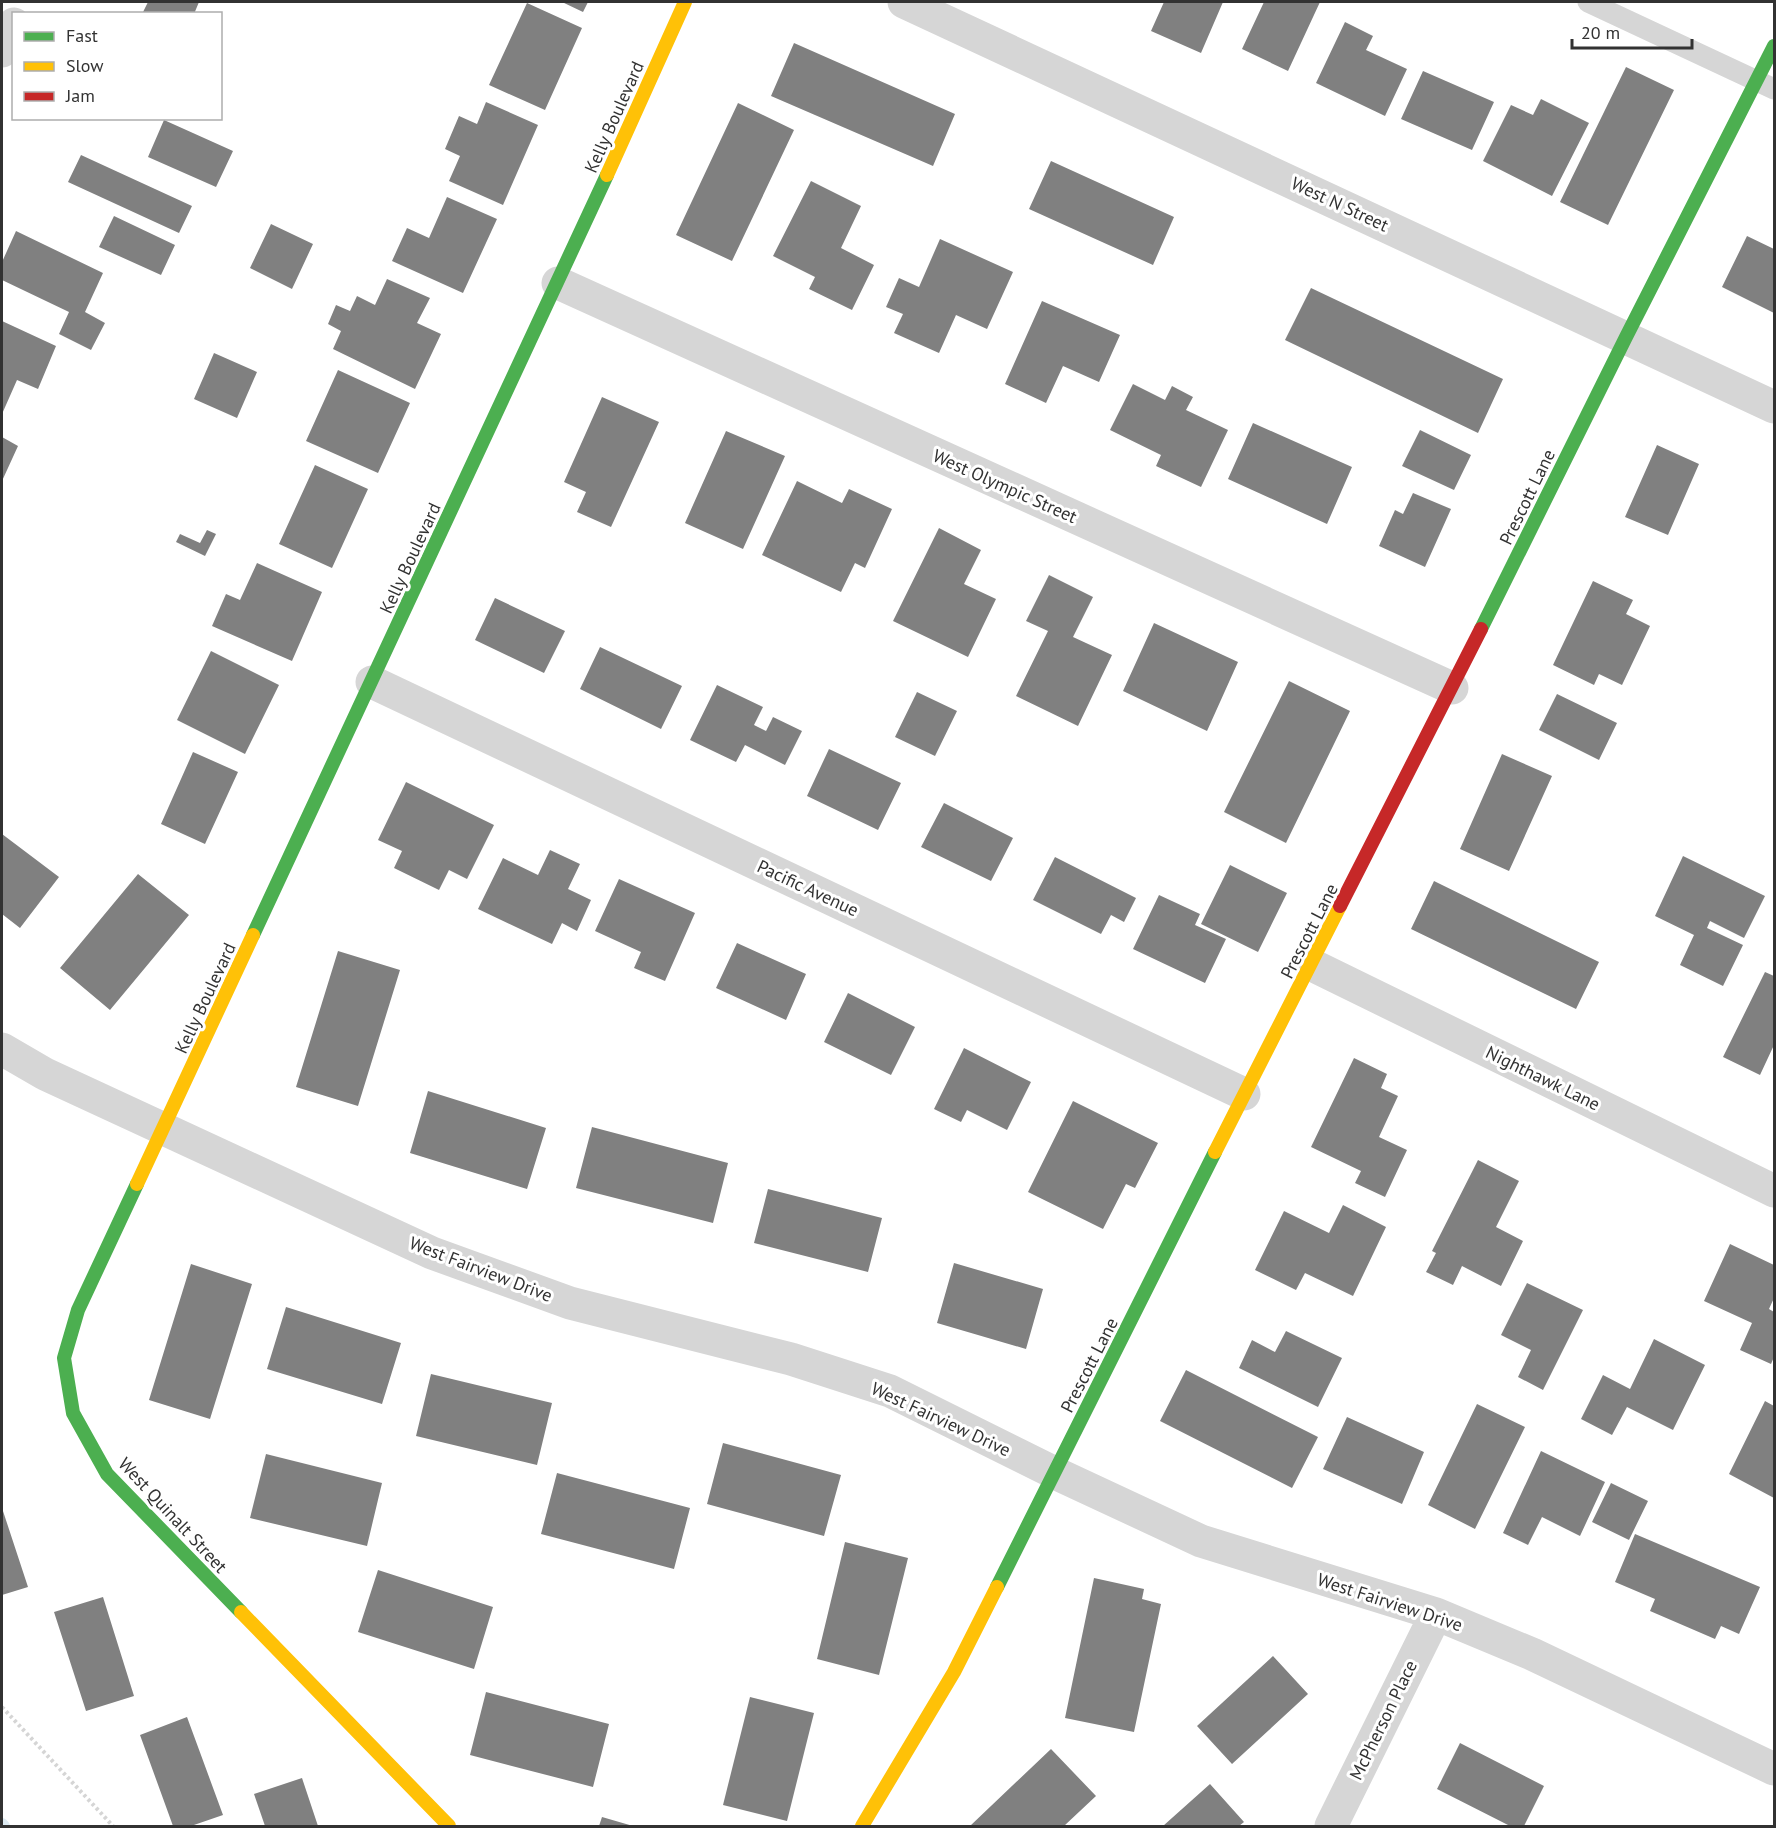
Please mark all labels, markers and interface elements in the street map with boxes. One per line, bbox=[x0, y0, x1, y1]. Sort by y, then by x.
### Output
legend bbox=[12, 12, 222, 120]
scale bar bbox=[1572, 12, 1692, 50]
text: 20 m bbox=[1581, 21, 1620, 44]
text: Fast bbox=[66, 24, 98, 47]
text: Slow bbox=[66, 54, 104, 77]
street label: Kelly Boulevard bbox=[579, 58, 649, 176]
text: Jam bbox=[65, 84, 95, 107]
street label: West N Street bbox=[1288, 171, 1392, 237]
street label: West Olympic Street bbox=[929, 444, 1081, 528]
street label: Prescott Lane bbox=[1494, 445, 1560, 549]
street label: Kelly Boulevard bbox=[374, 499, 446, 617]
street label: Pacific Avenue bbox=[754, 855, 862, 921]
street label: Prescott Lane bbox=[1275, 880, 1343, 982]
street label: Kelly Boulevard bbox=[169, 939, 241, 1057]
street label: Nighthawk Lane bbox=[1482, 1040, 1604, 1116]
street label: West Fairview Drive bbox=[406, 1231, 556, 1307]
street label: Prescott Lane bbox=[1055, 1314, 1123, 1416]
street label: West Fairview Drive bbox=[868, 1377, 1014, 1461]
street label: West Quinalt Street bbox=[114, 1452, 232, 1578]
street label: West Fairview Drive bbox=[1314, 1568, 1466, 1636]
street label: McPherson Place bbox=[1344, 1656, 1422, 1784]

